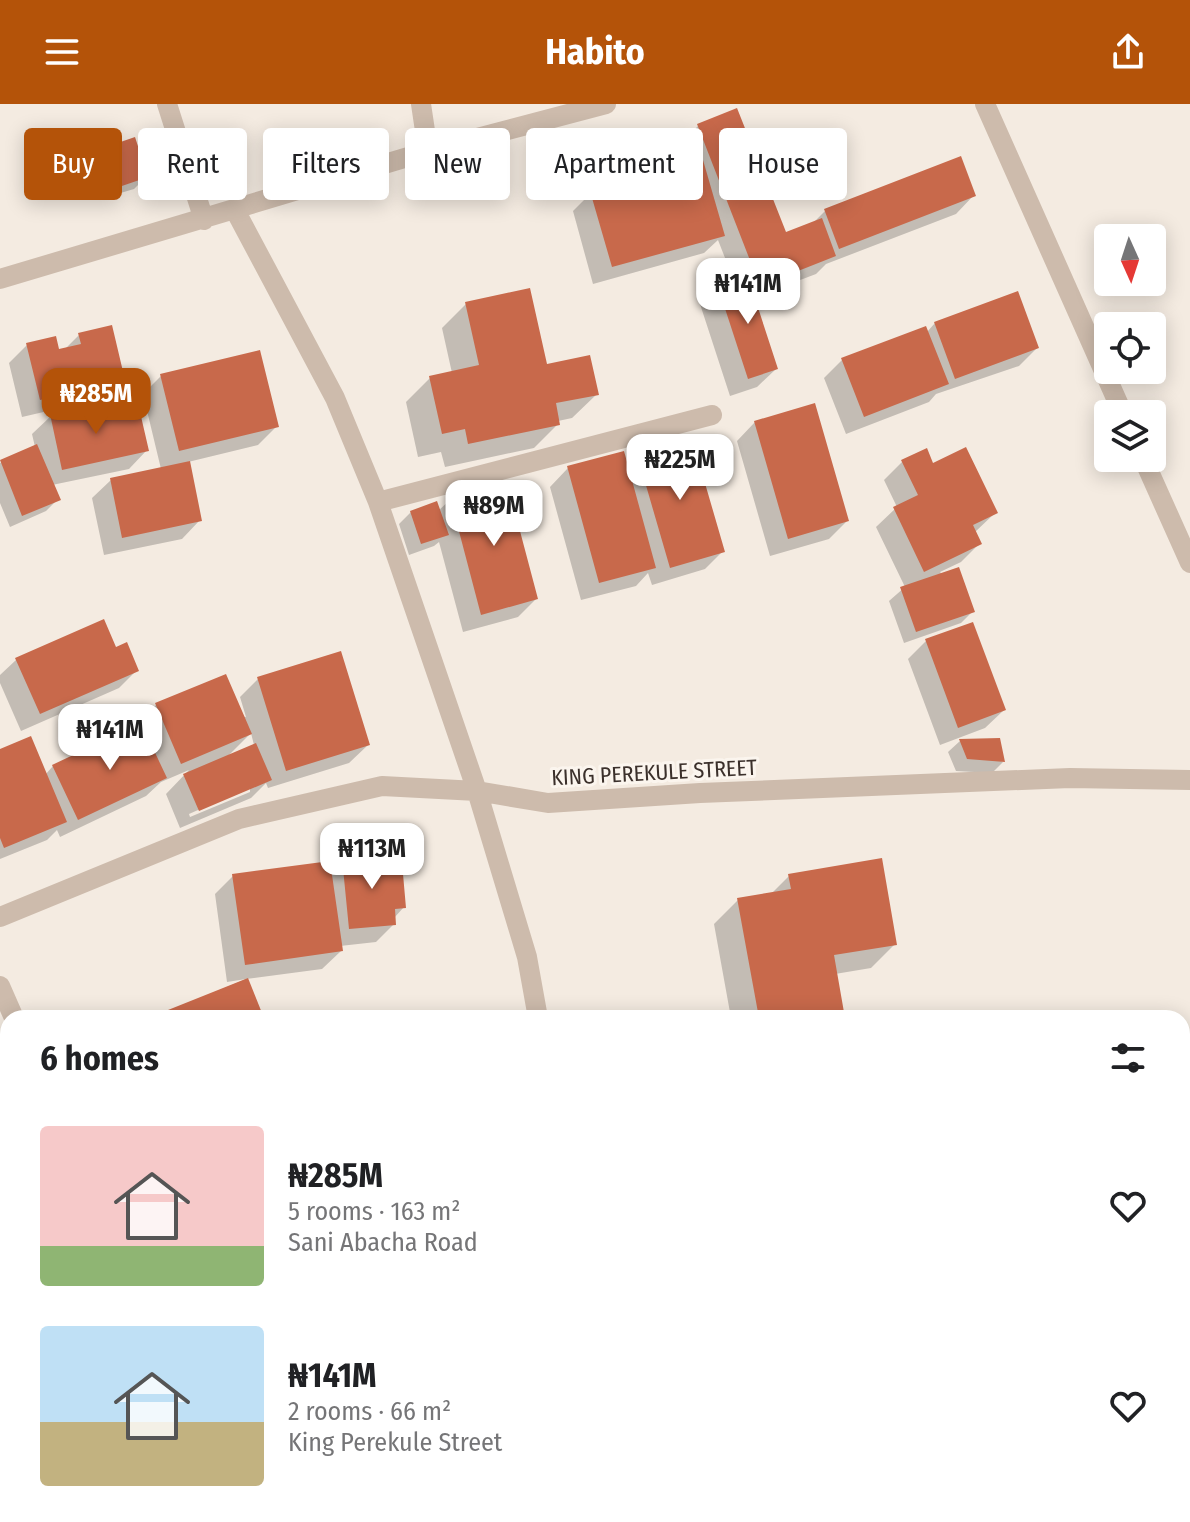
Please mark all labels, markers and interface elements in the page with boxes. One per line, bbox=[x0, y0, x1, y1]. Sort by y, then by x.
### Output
icon: menu bbox=[40, 30, 84, 74]
text: Habito bbox=[545, 30, 645, 74]
icon: share bbox=[1106, 30, 1150, 74]
chip: Buy bbox=[24, 128, 122, 200]
chip: Rent bbox=[138, 128, 247, 200]
chip: Filters bbox=[263, 128, 389, 200]
chip: New bbox=[405, 128, 510, 200]
chip: Apartment bbox=[526, 128, 703, 200]
chip: House bbox=[719, 128, 847, 200]
north arrow bbox=[1094, 224, 1166, 296]
map controls bbox=[1094, 224, 1166, 472]
pin: ₦141M bbox=[692, 258, 804, 326]
text: ₦141M bbox=[714, 268, 782, 299]
button: locate bbox=[1094, 312, 1166, 384]
pin: ₦285M bbox=[40, 368, 152, 436]
text: ₦285M bbox=[60, 378, 132, 409]
button: layers bbox=[1094, 400, 1166, 472]
pin: ₦225M bbox=[624, 434, 736, 502]
text: ₦225M bbox=[645, 444, 715, 475]
pin: ₦89M bbox=[447, 480, 541, 548]
text: ₦89M bbox=[464, 490, 524, 521]
pin: ₦141M bbox=[54, 704, 166, 772]
text: ₦141M bbox=[76, 714, 144, 745]
street label: KING PEREKULE STREET bbox=[551, 754, 758, 791]
pin: ₦113M bbox=[316, 823, 428, 891]
text: ₦113M bbox=[338, 833, 406, 864]
icon: filters bbox=[1106, 1036, 1150, 1080]
text: 6 homes bbox=[40, 1038, 159, 1079]
text: ₦285M bbox=[288, 1155, 383, 1196]
icon: home bbox=[104, 1158, 200, 1254]
icon: heart bbox=[1106, 1184, 1150, 1228]
text: 5 rooms · 163 m² bbox=[288, 1196, 461, 1227]
text: Sani Abacha Road bbox=[288, 1227, 478, 1258]
text: ₦141M bbox=[288, 1355, 377, 1396]
icon: home bbox=[104, 1358, 200, 1454]
icon: heart bbox=[1106, 1384, 1150, 1428]
text: 2 rooms · 66 m² bbox=[288, 1396, 451, 1427]
text: King Perekule Street bbox=[288, 1427, 502, 1458]

